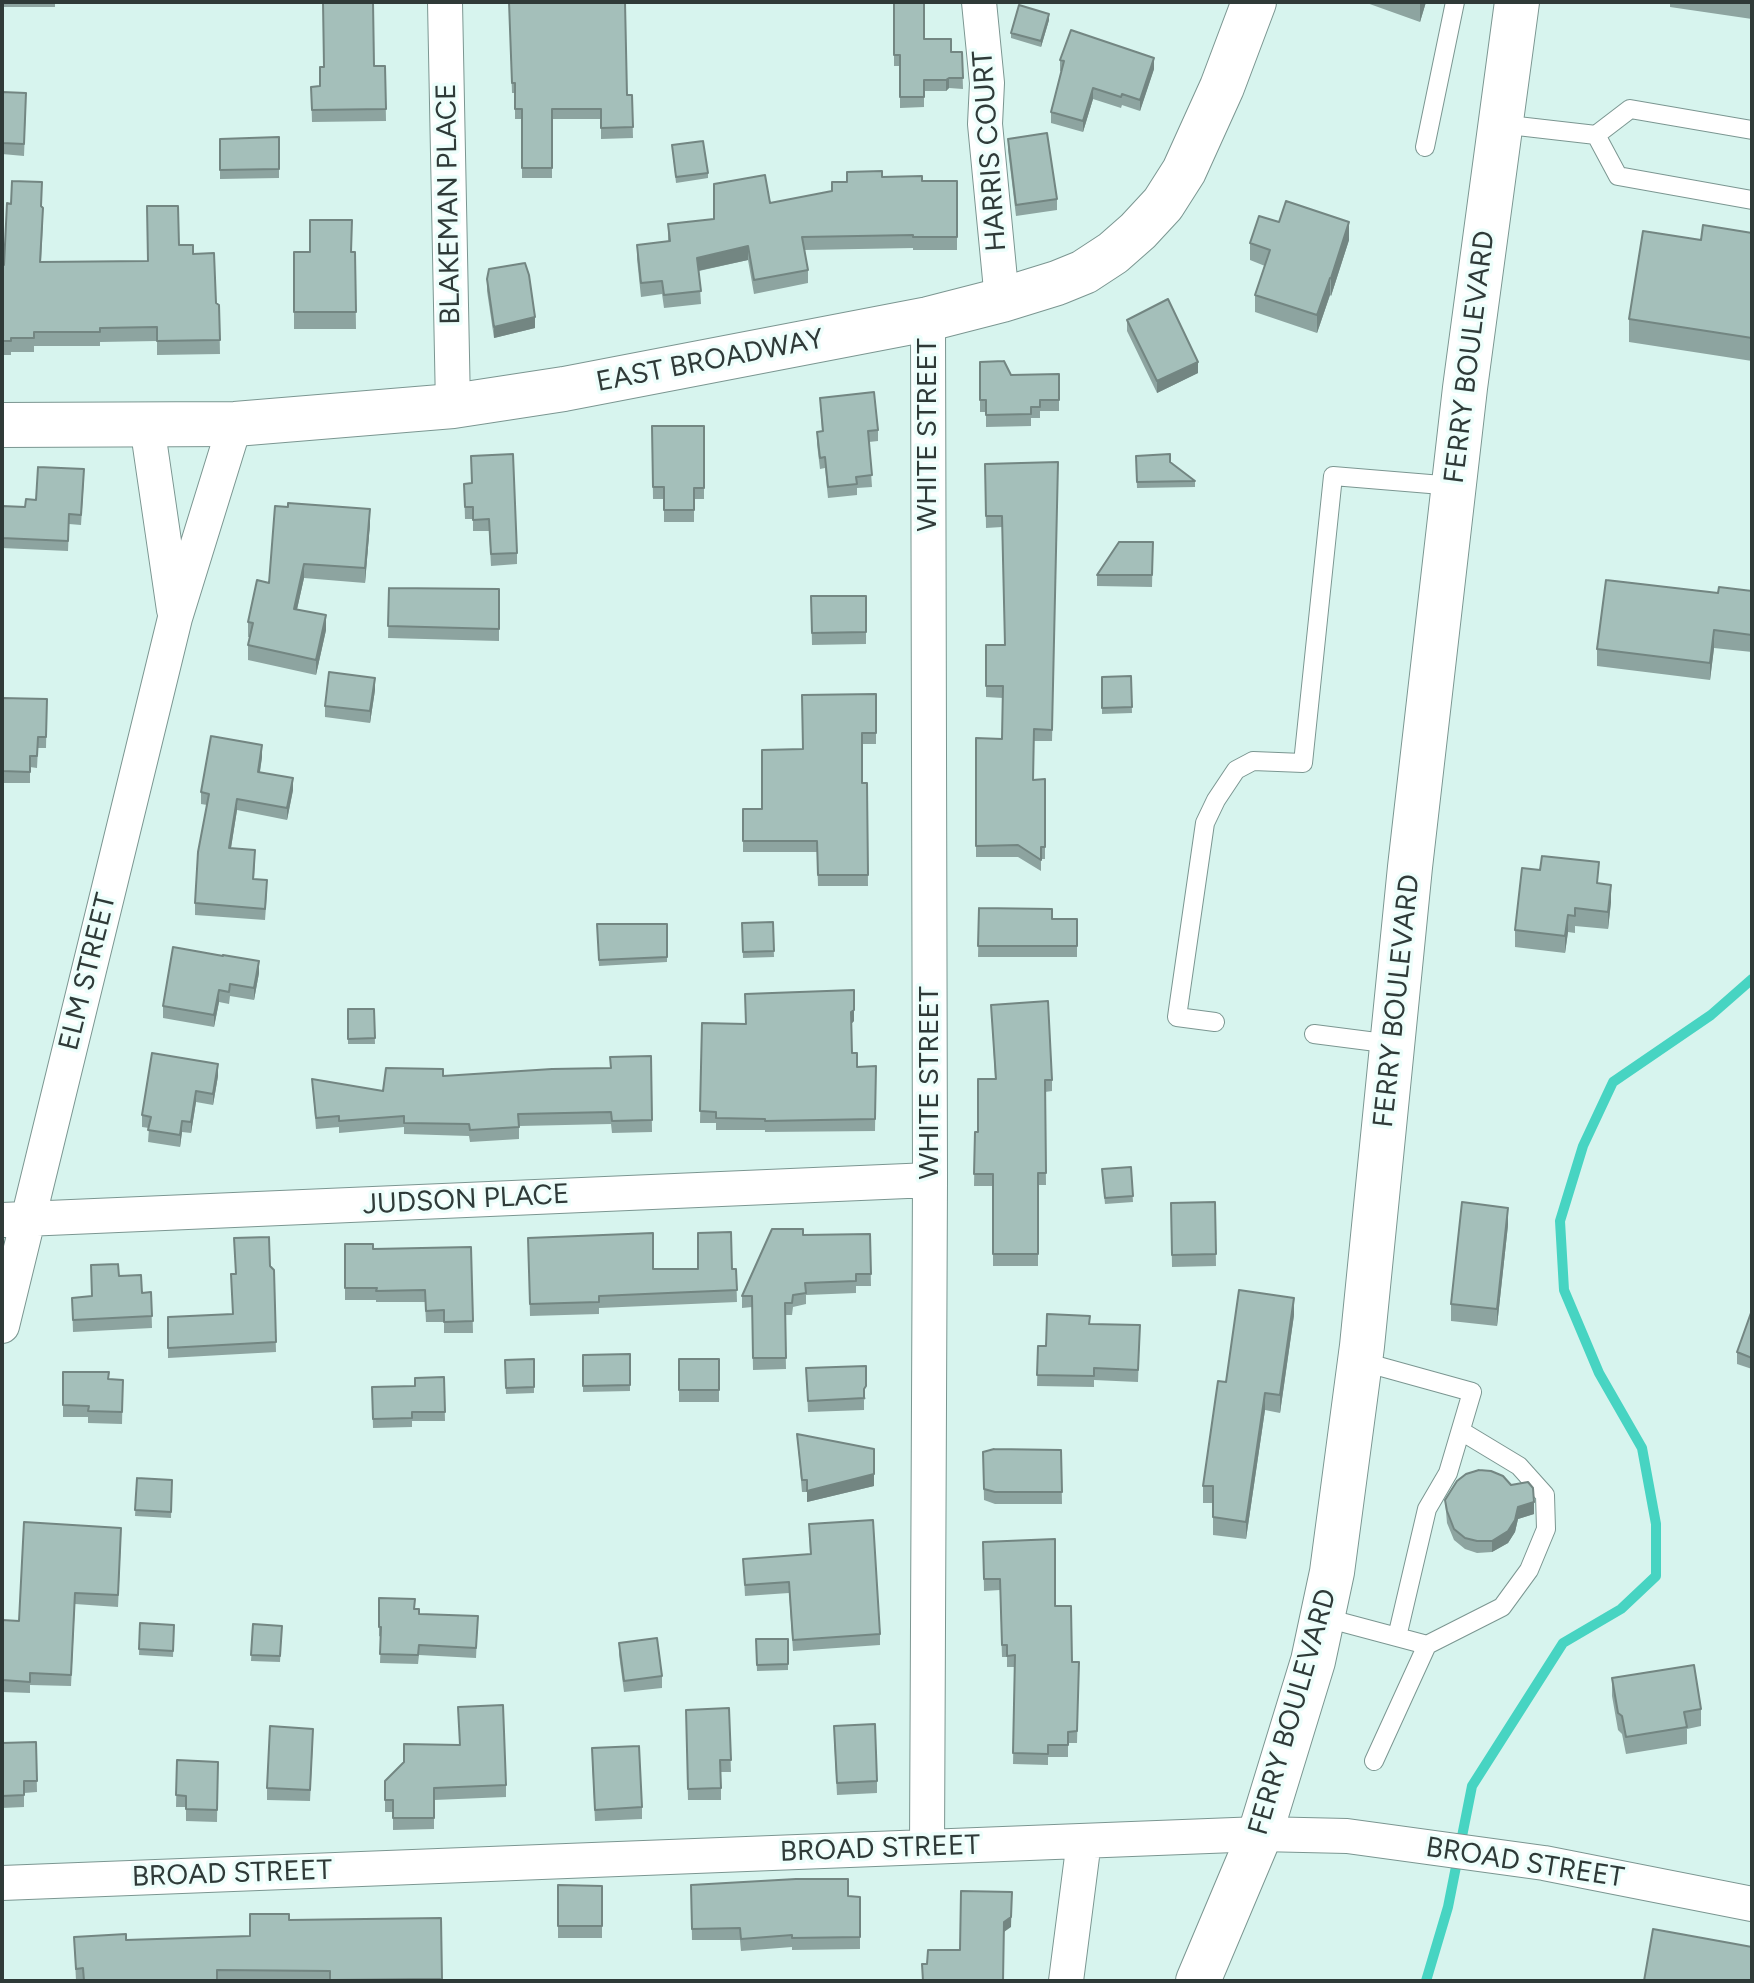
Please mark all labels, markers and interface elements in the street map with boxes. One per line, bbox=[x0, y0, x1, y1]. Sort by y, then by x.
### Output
street label: HARRIS COURT bbox=[966, 49, 1014, 253]
street label: BLAKEMAN PLACE bbox=[430, 83, 468, 325]
street label: FERRY BOULEVARD bbox=[1438, 229, 1502, 485]
street label: EAST BROADWAY bbox=[593, 322, 827, 400]
street label: WHITE STREET bbox=[911, 338, 945, 532]
street label: FERRY BOULEVARD bbox=[1367, 873, 1427, 1129]
street label: ELM STREET bbox=[52, 890, 124, 1054]
street label: WHITE STREET bbox=[913, 986, 947, 1180]
street label: JUDSON PLACE bbox=[362, 1178, 570, 1222]
street label: FERRY BOULEVARD bbox=[1242, 1585, 1344, 1839]
street label: BROAD STREET bbox=[779, 1829, 981, 1869]
street label: BROAD STREET bbox=[1423, 1831, 1627, 1895]
street label: BROAD STREET bbox=[131, 1854, 333, 1894]

